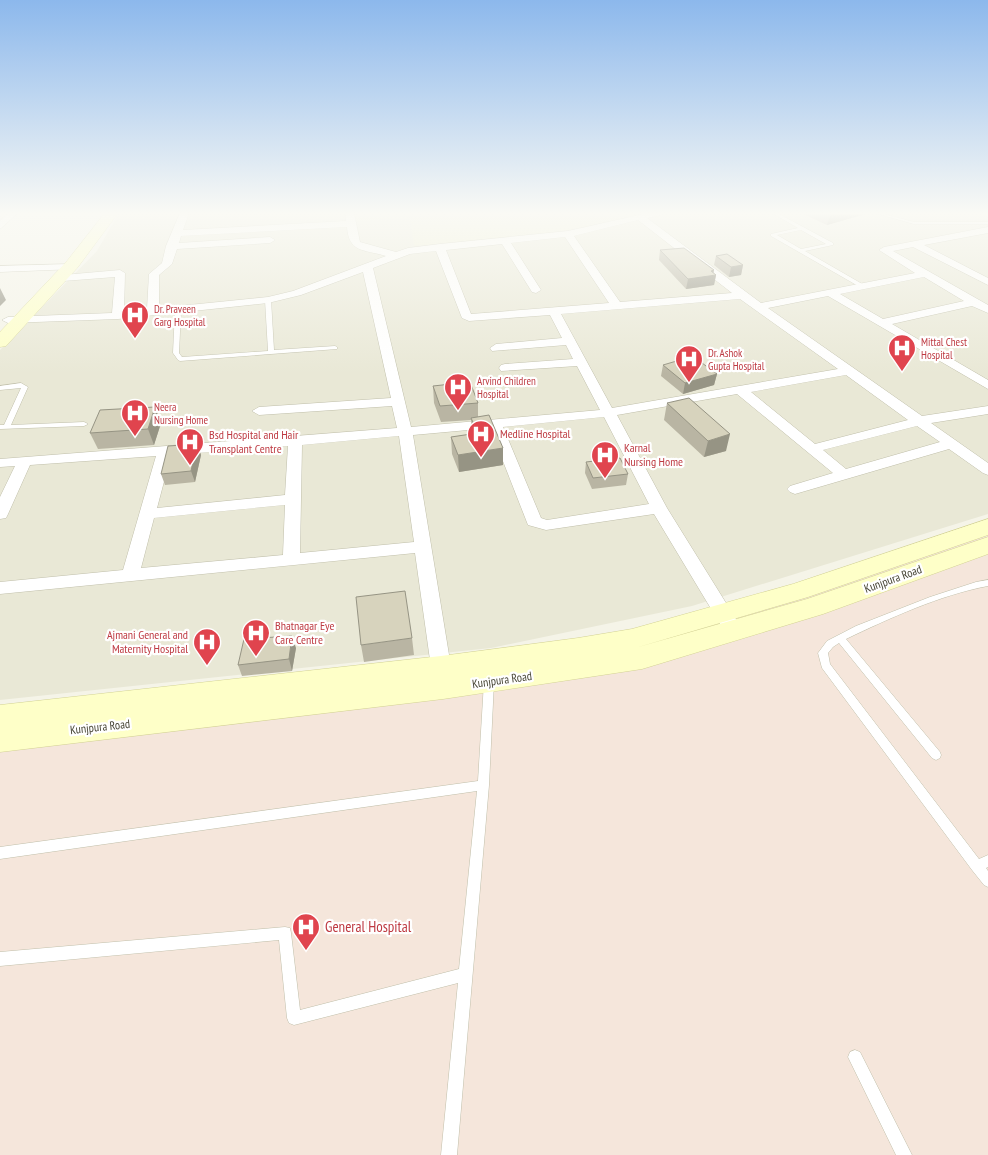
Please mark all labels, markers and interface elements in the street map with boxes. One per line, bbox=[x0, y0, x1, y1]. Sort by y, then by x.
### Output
hospital icon: Dr. Praveen Garg Hospital bbox=[120, 300, 150, 339]
place label: Dr. Praveen Garg Hospital bbox=[154, 302, 206, 329]
hospital icon: Mittal Chest Hospital bbox=[887, 333, 917, 372]
place label: Mittal Chest Hospital bbox=[921, 335, 967, 362]
hospital icon: Dr. Ashok Gupta Hospital bbox=[674, 344, 704, 383]
place label: Dr. Ashok Gupta Hospital bbox=[708, 346, 765, 373]
hospital icon: Arvind Children Hospital bbox=[443, 372, 473, 411]
place label: Arvind Children Hospital bbox=[477, 374, 536, 401]
hospital icon: Neera Nursing Home bbox=[120, 398, 150, 437]
place label: Neera Nursing Home bbox=[154, 400, 209, 427]
hospital icon: Medline Hospital bbox=[466, 419, 496, 458]
place label: Medline Hospital bbox=[500, 426, 571, 441]
hospital icon: Bsd Hospital and Hair Transplant Centre bbox=[175, 427, 205, 466]
place label: Bsd Hospital and Hair Transplant Centre bbox=[209, 427, 299, 456]
hospital icon: Karnal Nursing Home bbox=[590, 440, 620, 479]
place label: Karnal Nursing Home bbox=[624, 440, 683, 469]
street label: Kunjpura Road bbox=[862, 561, 924, 596]
hospital icon: Bhatnagar Eye Care Centre bbox=[241, 618, 271, 657]
place label: Bhatnagar Eye Care Centre bbox=[275, 618, 335, 647]
place label: Ajmani General and Maternity Hospital bbox=[107, 627, 188, 656]
hospital icon: Ajmani General and Maternity Hospital bbox=[192, 627, 222, 666]
street label: Kunjpura Road bbox=[471, 668, 533, 691]
street label: Kunjpura Road bbox=[69, 716, 131, 737]
hospital icon: General Hospital bbox=[291, 912, 321, 951]
place label: General Hospital bbox=[325, 917, 412, 936]

